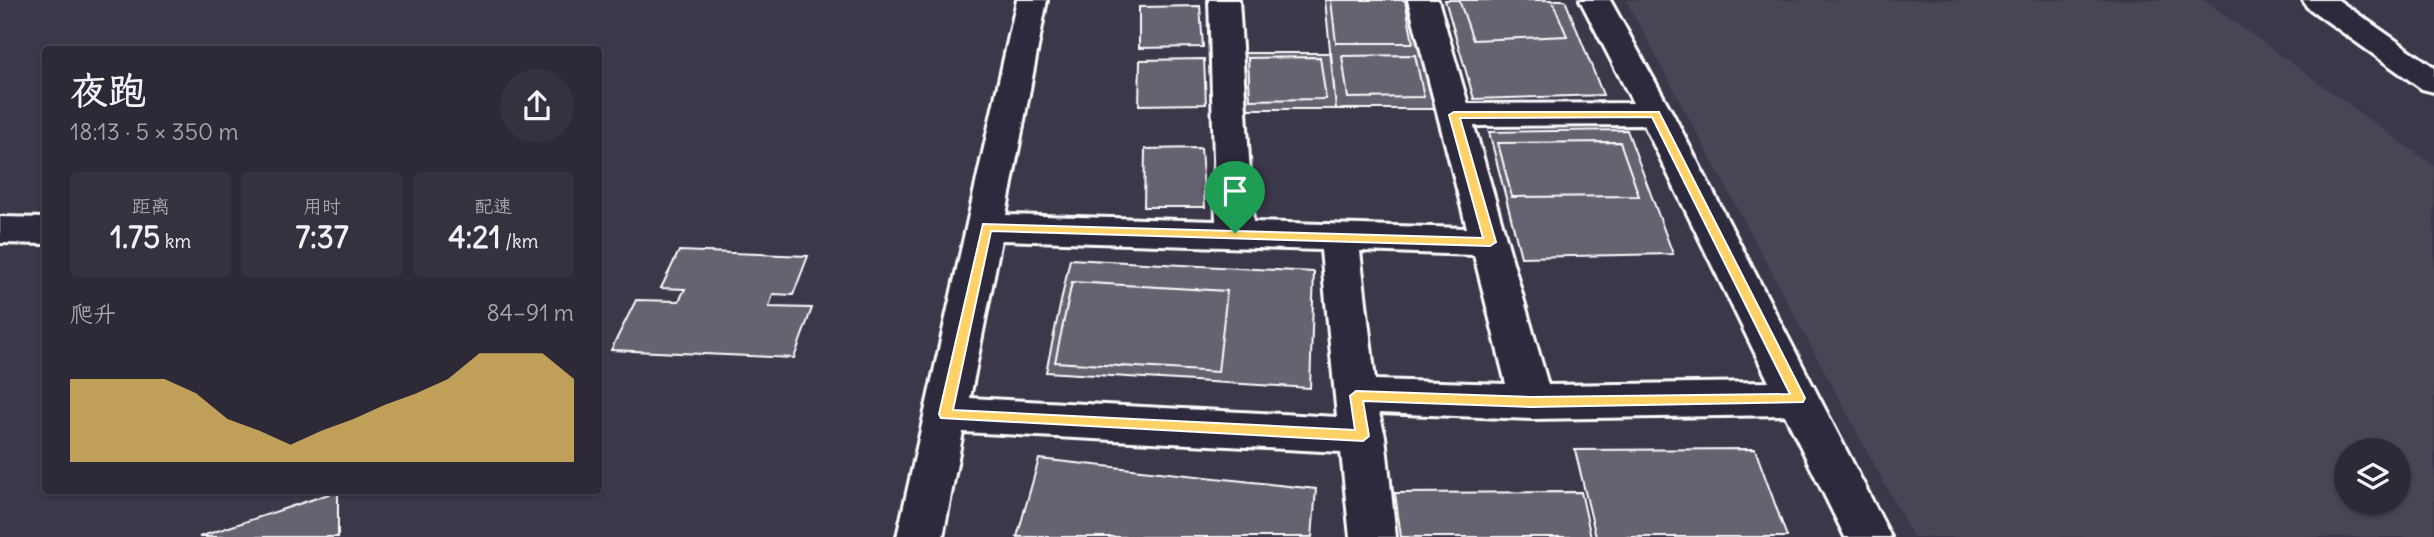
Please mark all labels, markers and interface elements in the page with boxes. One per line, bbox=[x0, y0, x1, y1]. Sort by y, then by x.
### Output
text: 夜跑 bbox=[70, 67, 146, 114]
button: share bbox=[500, 69, 574, 143]
text: 18:13 · 5 × 350 m bbox=[70, 117, 239, 146]
pin bbox=[1205, 161, 1265, 233]
icon: arrive bbox=[1216, 172, 1254, 210]
text: 距离 bbox=[132, 194, 170, 218]
text: 用时 bbox=[303, 194, 341, 218]
text: 配速 bbox=[474, 194, 512, 218]
text: 1.75 bbox=[110, 218, 160, 256]
text: 7:37 bbox=[295, 218, 349, 256]
text: 4:21 bbox=[448, 218, 501, 256]
text: km bbox=[160, 229, 191, 253]
text: /km bbox=[501, 229, 538, 253]
text: 84–91 m bbox=[486, 298, 574, 327]
text: 爬升 bbox=[70, 299, 116, 328]
map controls bbox=[2334, 438, 2411, 515]
button: layers bbox=[2334, 438, 2411, 515]

